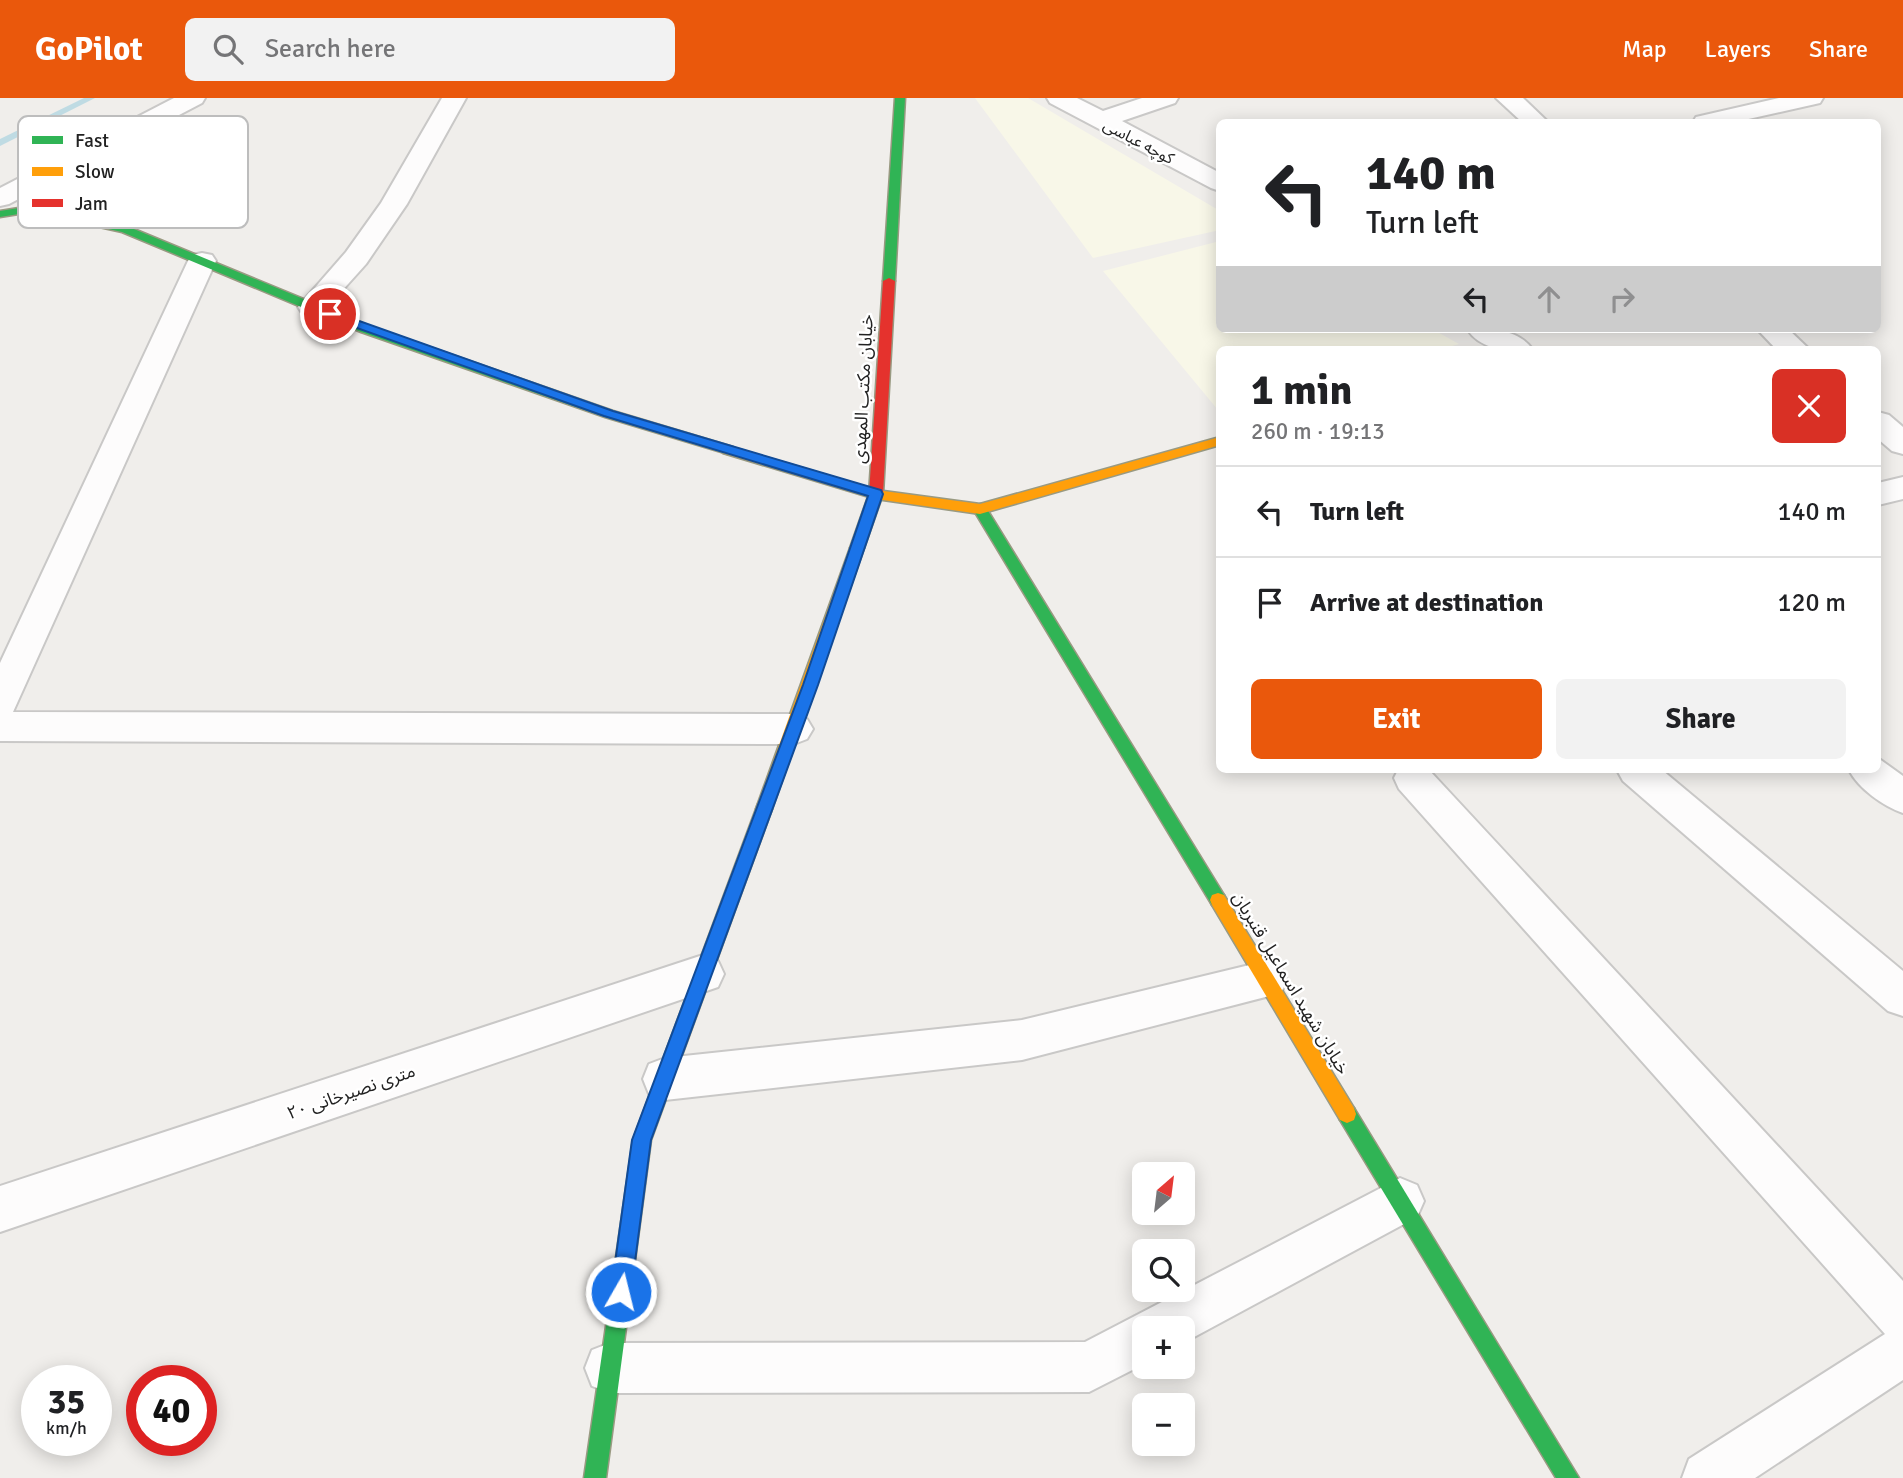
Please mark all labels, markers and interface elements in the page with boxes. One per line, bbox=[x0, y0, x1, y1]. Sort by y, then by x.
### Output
search box bbox=[185, 18, 675, 81]
text: GoPilot bbox=[35, 29, 143, 70]
icon: search bbox=[209, 30, 247, 68]
text: Search here bbox=[265, 33, 396, 65]
text: Map bbox=[1622, 34, 1667, 64]
text: Layers bbox=[1705, 34, 1771, 64]
text: Share bbox=[1809, 34, 1868, 64]
street label: کوچه عباسی bbox=[1100, 115, 1178, 169]
legend bbox=[18, 116, 248, 228]
text: Fast bbox=[75, 129, 109, 153]
text: 140 m bbox=[1366, 143, 1496, 203]
icon: left bbox=[1251, 147, 1342, 238]
text: Slow bbox=[75, 160, 115, 184]
text: Jam bbox=[75, 192, 108, 216]
text: Turn left bbox=[1366, 203, 1479, 242]
icon: left bbox=[1457, 280, 1495, 318]
icon: ahead bbox=[1530, 280, 1568, 318]
icon: right bbox=[1603, 280, 1641, 318]
pin bbox=[300, 284, 360, 344]
icon: arrive bbox=[311, 295, 349, 333]
street label: خیابان مکتب المهدی bbox=[848, 314, 878, 464]
text: 1 min bbox=[1251, 365, 1352, 416]
button: close bbox=[1772, 369, 1846, 443]
text: 260 m · 19:13 bbox=[1251, 417, 1385, 446]
icon: left bbox=[1251, 493, 1289, 531]
text: Turn left bbox=[1310, 496, 1404, 528]
text: 140 m bbox=[1777, 496, 1846, 528]
icon: arrive bbox=[1251, 584, 1289, 622]
text: Arrive at destination bbox=[1310, 587, 1543, 619]
text: 120 m bbox=[1777, 587, 1846, 619]
button: Exit bbox=[1251, 679, 1542, 759]
button: Share bbox=[1556, 679, 1846, 759]
street label: خیابان شهید اسماعیل قنبریان bbox=[1228, 888, 1354, 1078]
street label: ۲۰ متری نصیرخانی bbox=[284, 1060, 418, 1124]
north arrow bbox=[1132, 1162, 1195, 1225]
map controls bbox=[1132, 1162, 1195, 1456]
button: search bbox=[1132, 1239, 1195, 1302]
position arrow bbox=[584, 1255, 658, 1329]
button: + bbox=[1132, 1316, 1195, 1379]
speed limit sign: 40 bbox=[126, 1365, 217, 1456]
text: 35 bbox=[48, 1380, 85, 1423]
button: − bbox=[1132, 1393, 1195, 1456]
text: km/h bbox=[46, 1417, 87, 1439]

